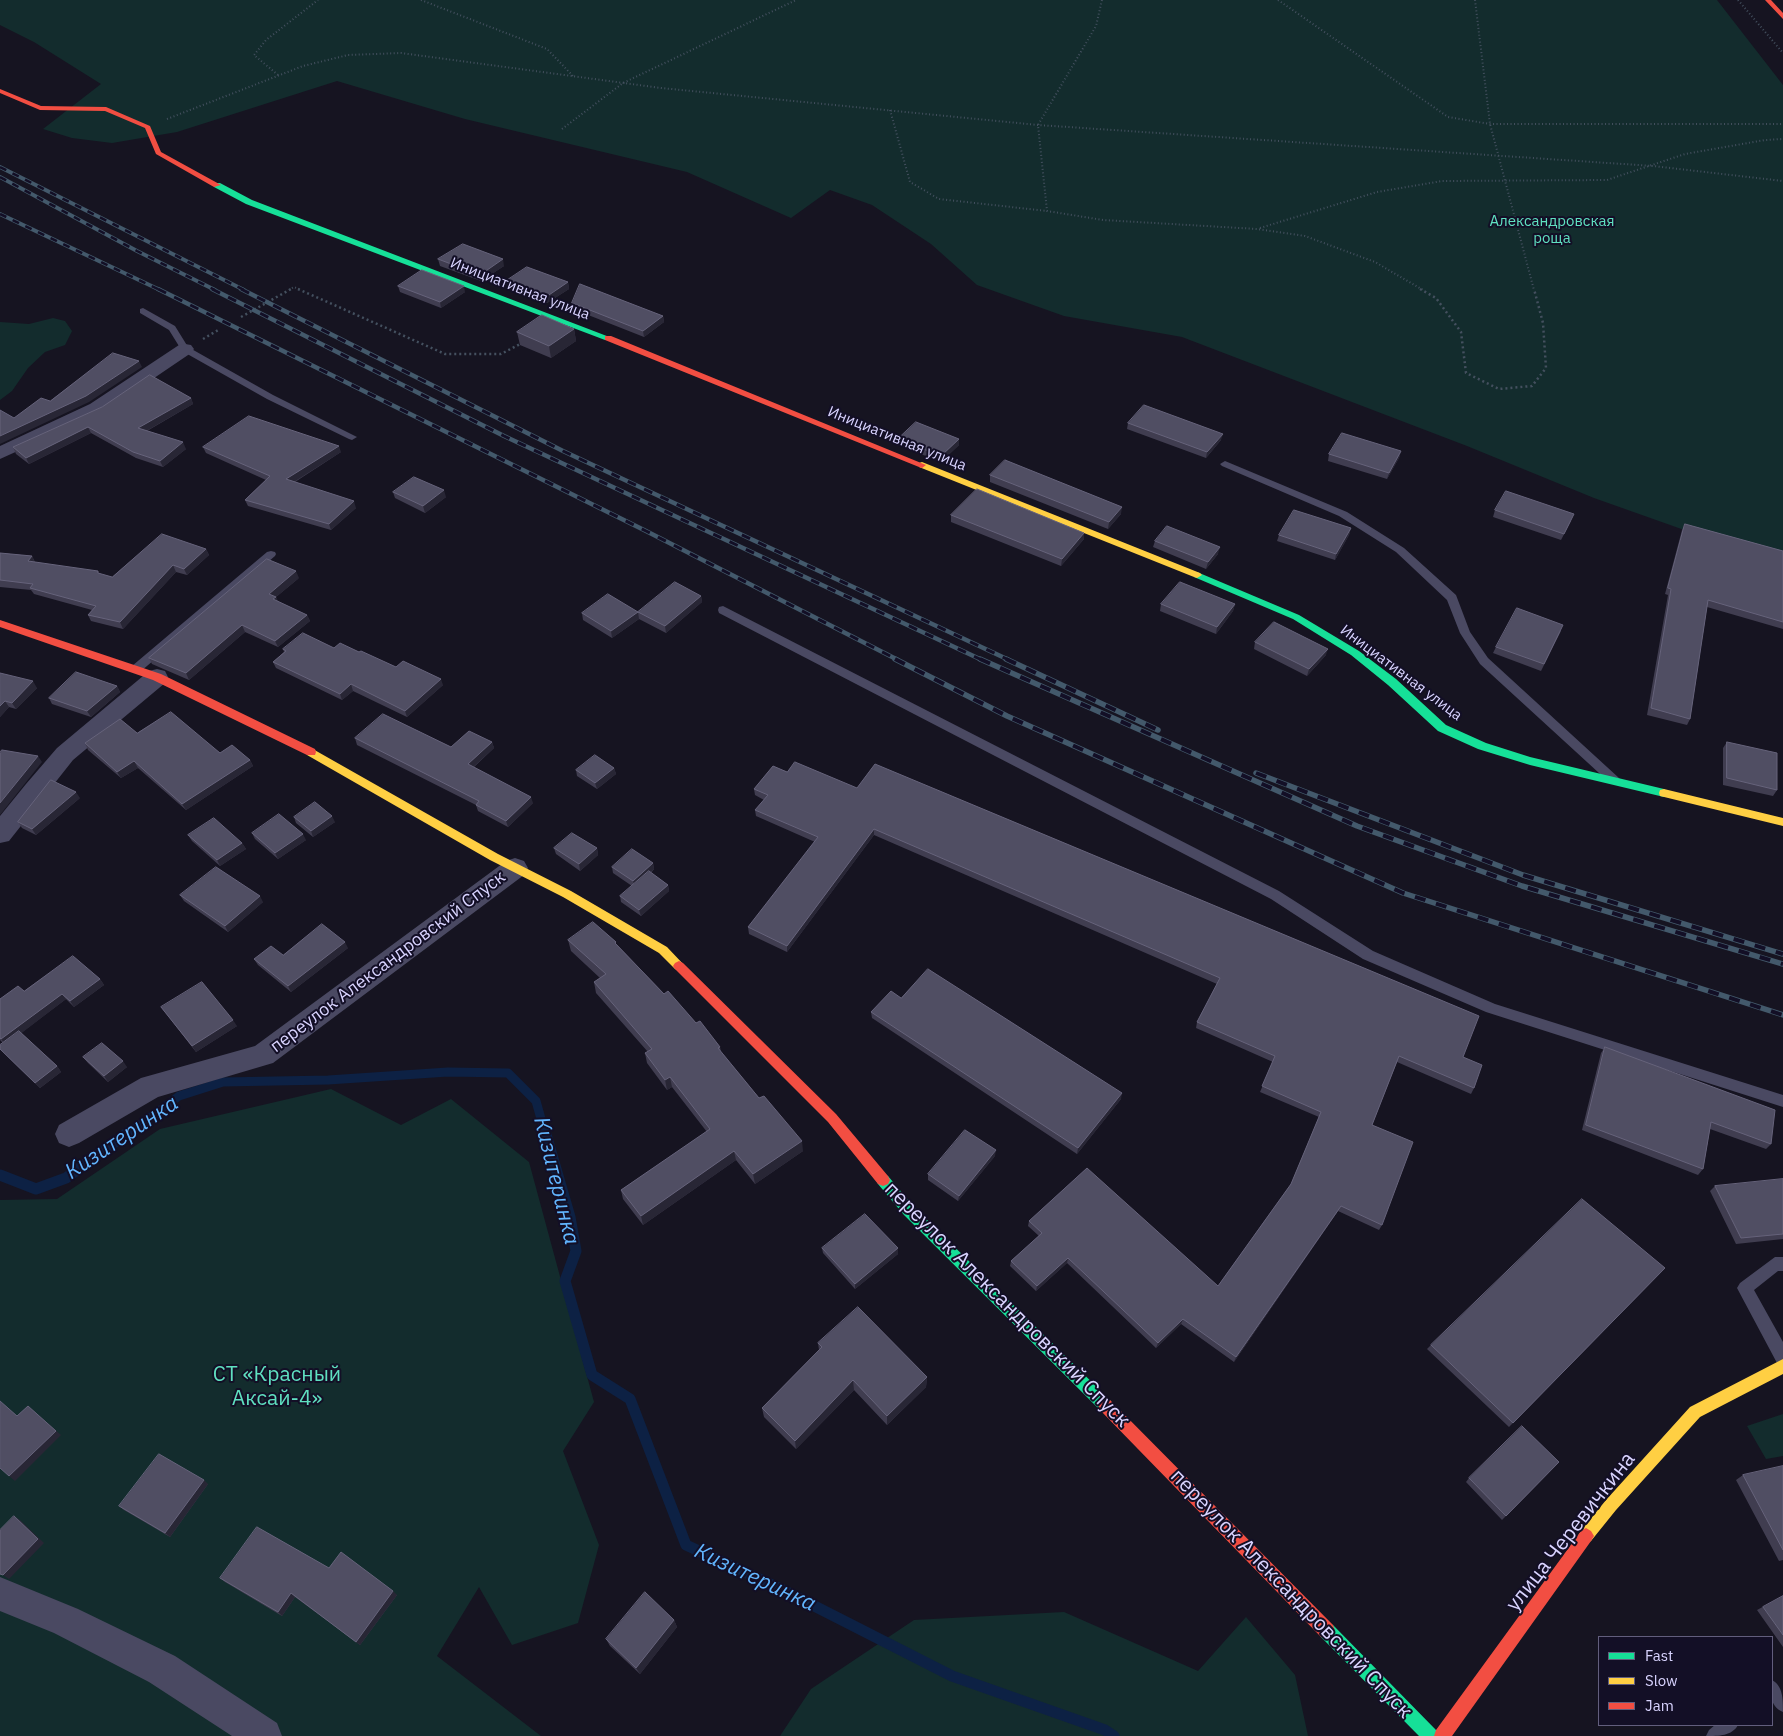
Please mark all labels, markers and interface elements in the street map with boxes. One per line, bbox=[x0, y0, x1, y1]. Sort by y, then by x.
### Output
park label: Александровская роща bbox=[1489, 213, 1615, 248]
street label: Инициативная улица bbox=[448, 254, 592, 324]
street label: Инициативная улица bbox=[825, 403, 969, 475]
street label: Инициативная улица bbox=[1336, 621, 1466, 725]
street label: переулок Александровский Спуск bbox=[266, 866, 510, 1058]
water label: Кизитеринка bbox=[60, 1090, 184, 1186]
water label: Кизитеринка bbox=[527, 1114, 585, 1248]
street label: переулок Александровский Спуск bbox=[879, 1177, 1135, 1433]
park label: СТ «Красный Аксай-4» bbox=[213, 1362, 341, 1412]
street label: улица Черевичкина bbox=[1501, 1448, 1641, 1616]
street label: переулок Александровский Спуск bbox=[1165, 1464, 1417, 1724]
water label: Кизитеринка bbox=[690, 1538, 820, 1618]
legend bbox=[1598, 1636, 1773, 1726]
text: Fast bbox=[1645, 1646, 1673, 1665]
text: Slow bbox=[1645, 1671, 1678, 1690]
text: Jam bbox=[1645, 1696, 1674, 1715]

